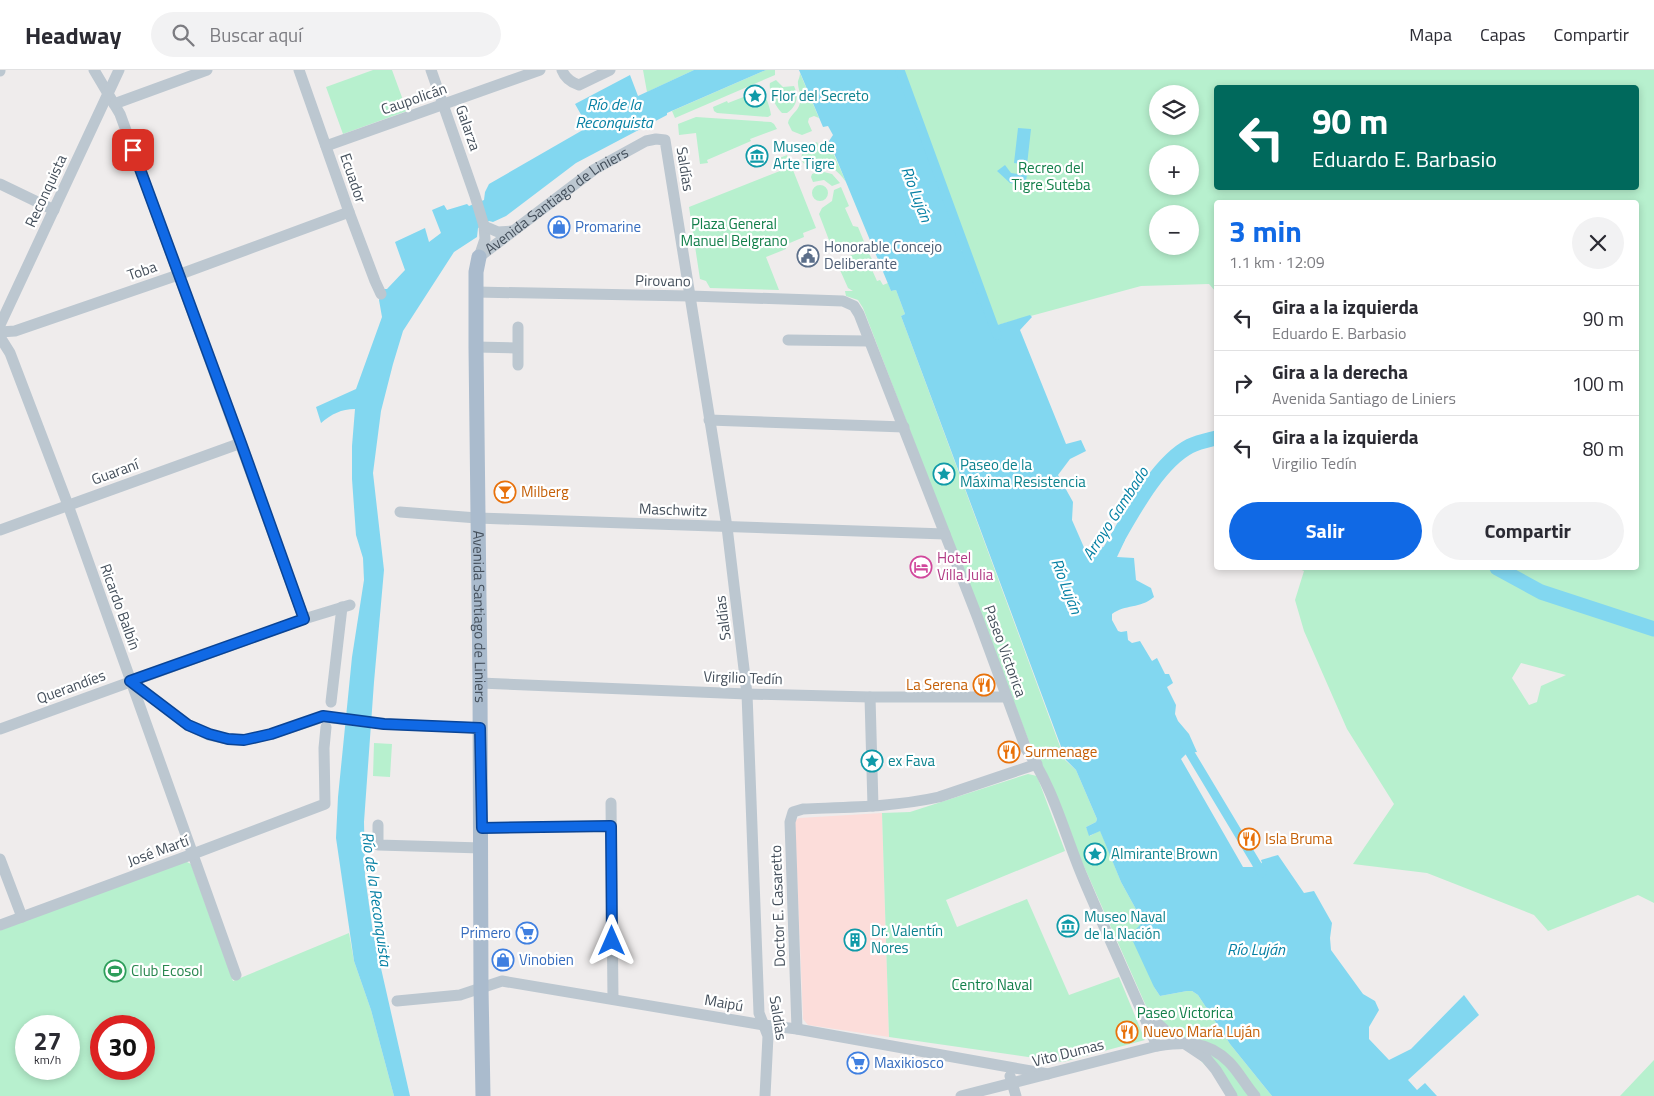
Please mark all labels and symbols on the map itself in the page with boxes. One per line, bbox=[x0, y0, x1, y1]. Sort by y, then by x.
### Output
street label: Caupolicán bbox=[378, 77, 450, 121]
place icon: Flor del Secreto bbox=[743, 84, 767, 108]
place label: Flor del Secreto bbox=[771, 84, 869, 107]
water label: Río de la Reconquista bbox=[575, 92, 654, 134]
street label: Galarza bbox=[450, 102, 487, 154]
pin bbox=[112, 129, 154, 171]
place label: Museo de Arte Tigre bbox=[773, 135, 835, 175]
street label: Avenida Santiago de Liniers bbox=[479, 141, 632, 260]
museum icon: Museo de Arte Tigre bbox=[745, 144, 769, 168]
street label: Saldías bbox=[671, 145, 700, 193]
street label: Reconquista bbox=[19, 150, 73, 231]
street label: Ecuador bbox=[334, 150, 373, 206]
park label: Recreo del Tigre Suteba bbox=[1011, 156, 1091, 196]
water label: Río Luján bbox=[895, 163, 939, 226]
park label: Plaza General Manuel Belgrano bbox=[680, 212, 788, 252]
shop icon: Promarine bbox=[547, 215, 571, 239]
place label: Promarine bbox=[575, 215, 641, 238]
place label: Honorable Concejo Deliberante bbox=[824, 235, 942, 275]
public building icon: Honorable Concejo Deliberante bbox=[796, 244, 820, 268]
street label: Toba bbox=[124, 255, 160, 286]
street label: Pirovano bbox=[635, 269, 691, 292]
street label: Guaraní bbox=[88, 452, 143, 491]
place label: Paseo de la Máxima Resistencia bbox=[960, 453, 1086, 493]
water label: Arroyo Gambado bbox=[1076, 461, 1155, 564]
place icon: Paseo de la Máxima Resistencia bbox=[932, 462, 956, 486]
bar icon: Milberg bbox=[493, 480, 517, 504]
place label: Milberg bbox=[521, 480, 569, 503]
street label: Maschwitz bbox=[638, 497, 708, 522]
street label: Avenida Santiago de Liniers bbox=[467, 530, 492, 703]
place label: Hotel Villa Julia bbox=[937, 546, 994, 586]
hotel icon: Hotel Villa Julia bbox=[909, 555, 933, 579]
water label: Río Luján bbox=[1045, 555, 1089, 618]
street label: Ricardo Balbín bbox=[94, 561, 147, 653]
street label: Saldías bbox=[708, 594, 737, 642]
street label: Paseo Victorica bbox=[978, 602, 1033, 700]
street label: Querandíes bbox=[33, 663, 109, 710]
street label: Virgilio Tedín bbox=[703, 665, 783, 690]
place label: La Serena bbox=[906, 673, 968, 696]
restaurant icon: La Serena bbox=[972, 673, 996, 697]
restaurant icon: Surmenage bbox=[997, 740, 1021, 764]
place label: Surmenage bbox=[1025, 740, 1097, 763]
place icon: ex Fava bbox=[860, 749, 884, 773]
place label: ex Fava bbox=[888, 749, 936, 772]
restaurant icon: Isla Bruma bbox=[1237, 827, 1261, 851]
place label: Isla Bruma bbox=[1265, 827, 1333, 850]
street label: José Martí bbox=[124, 828, 193, 872]
water label: Río de la Reconquista bbox=[356, 830, 398, 969]
place icon: Almirante Brown bbox=[1083, 842, 1107, 866]
place label: Almirante Brown bbox=[1111, 842, 1218, 865]
street label: Doctor E. Casaretto bbox=[764, 845, 791, 967]
place label: Museo Naval de la Nación bbox=[1084, 905, 1166, 945]
position arrow bbox=[585, 914, 637, 966]
museum icon: Museo Naval de la Nación bbox=[1056, 914, 1080, 938]
place label: Dr. Valentín Nores bbox=[871, 919, 943, 959]
place label: Primero bbox=[461, 921, 511, 944]
supermarket icon: Primero bbox=[515, 921, 539, 945]
building icon: Dr. Valentín Nores bbox=[843, 928, 867, 952]
water label: Río Luján bbox=[1227, 937, 1286, 961]
shop icon: Vinobien bbox=[491, 948, 515, 972]
place label: Vinobien bbox=[519, 948, 574, 971]
sports icon: Club Ecosol bbox=[103, 959, 127, 983]
place label: Club Ecosol bbox=[131, 959, 203, 982]
park label: Centro Naval bbox=[952, 973, 1032, 996]
street label: Maipú bbox=[703, 988, 745, 1017]
street label: Saldías bbox=[764, 994, 793, 1042]
park label: Paseo Victorica bbox=[1137, 1001, 1234, 1024]
speed limit sign: 30 bbox=[90, 1015, 155, 1080]
restaurant icon: Nuevo María Luján bbox=[1115, 1020, 1139, 1044]
place label: Nuevo María Luján bbox=[1143, 1020, 1260, 1043]
street label: Vito Dumas bbox=[1030, 1032, 1106, 1073]
supermarket icon: Maxikiosco bbox=[846, 1051, 870, 1075]
place label: Maxikiosco bbox=[874, 1051, 944, 1074]

